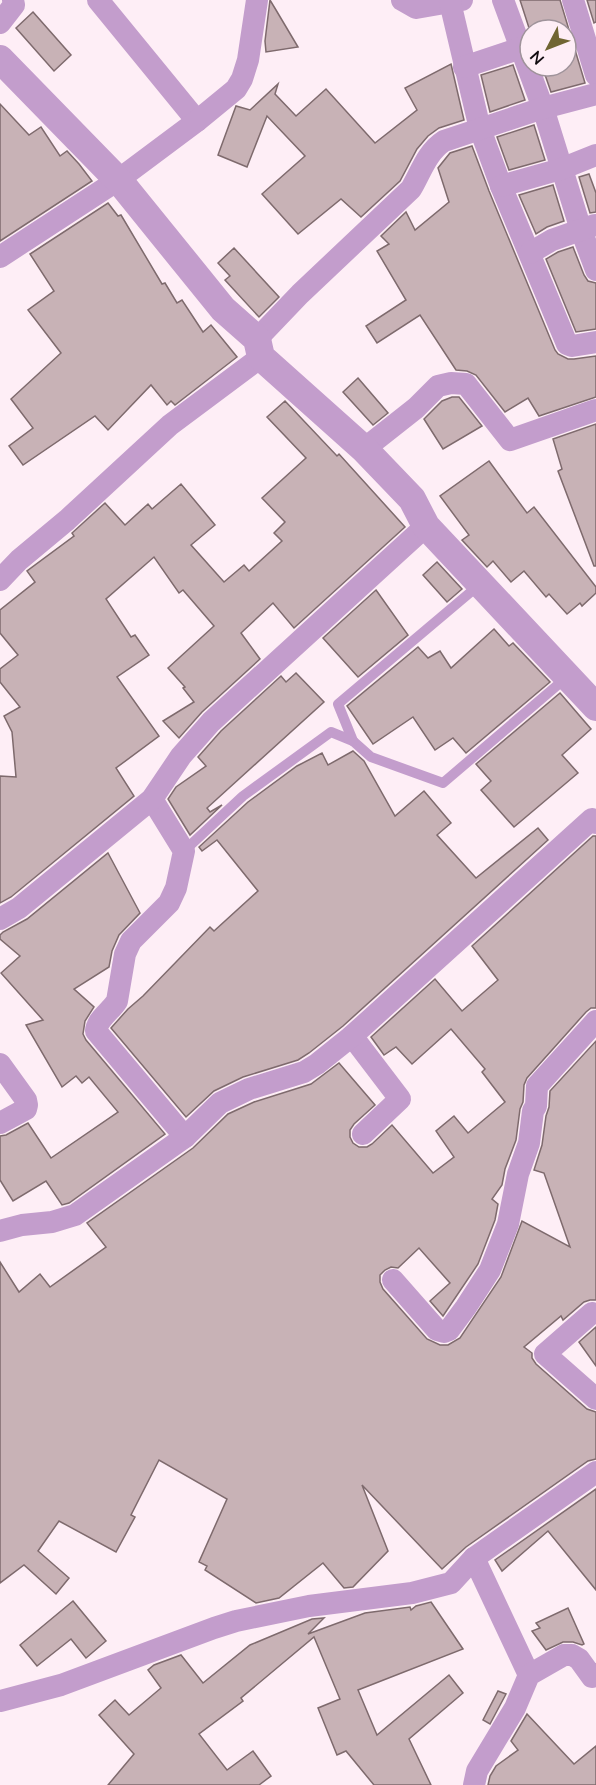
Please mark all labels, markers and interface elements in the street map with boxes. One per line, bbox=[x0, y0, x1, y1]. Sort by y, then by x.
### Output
north arrow bbox=[518, 18, 578, 78]
text: N bbox=[525, 47, 548, 69]

